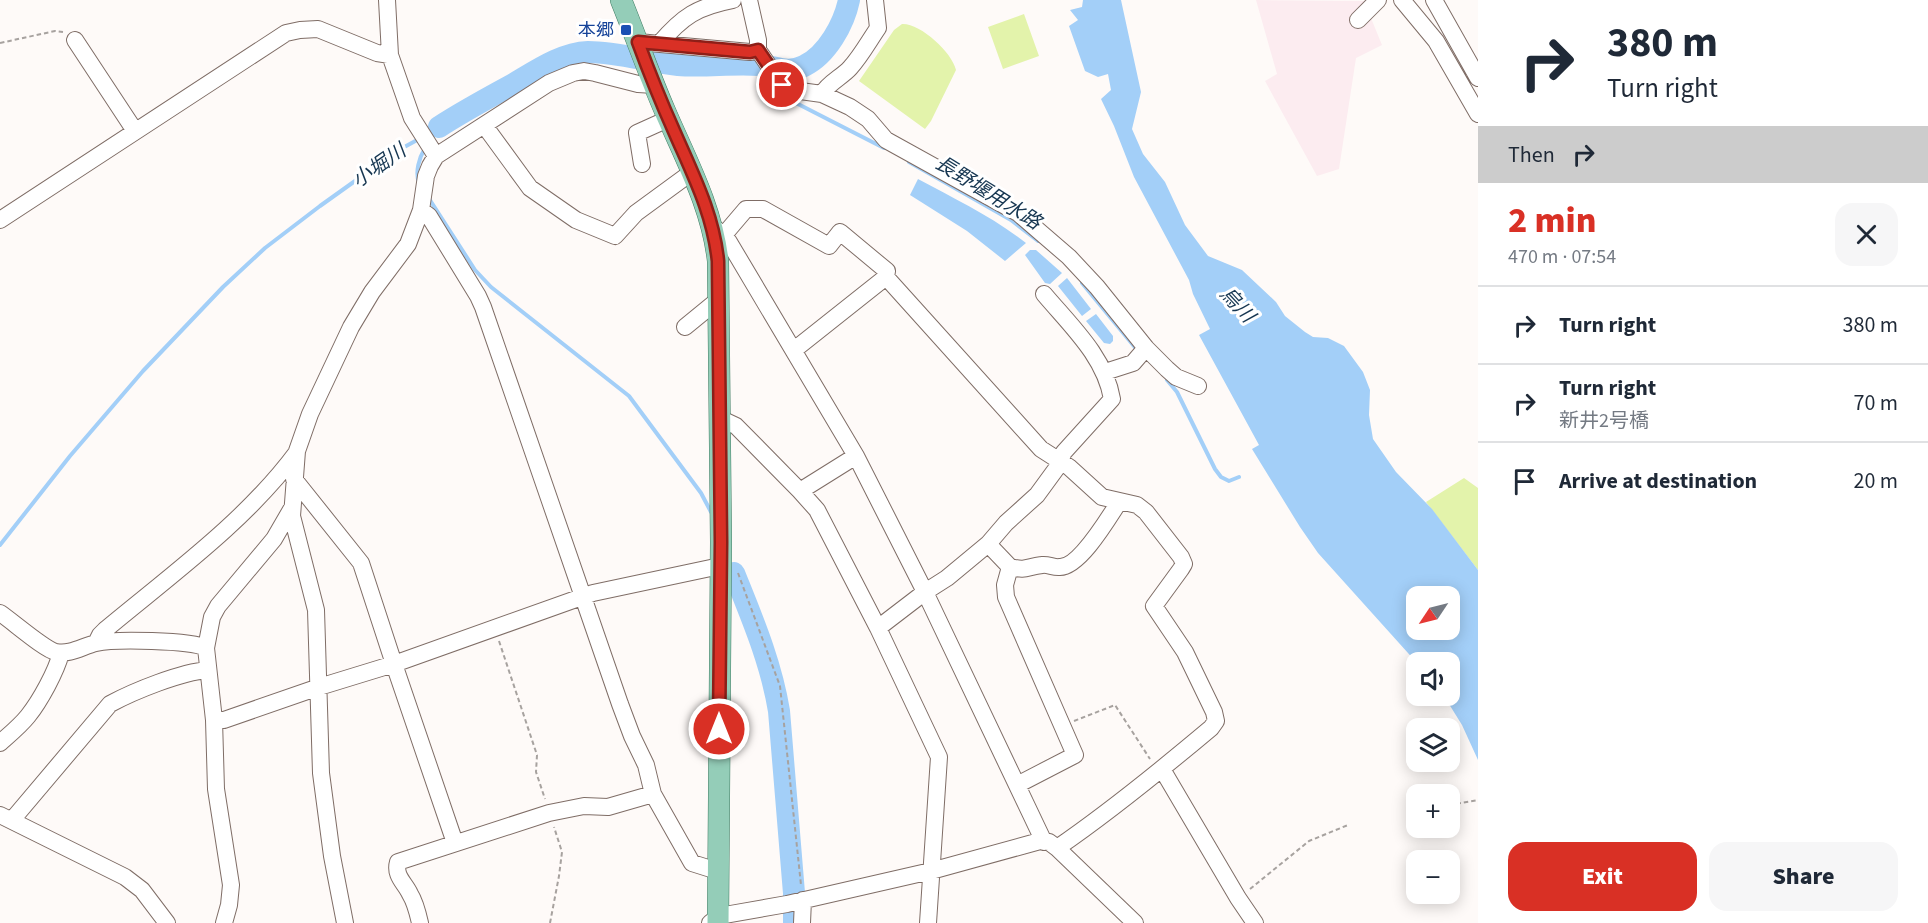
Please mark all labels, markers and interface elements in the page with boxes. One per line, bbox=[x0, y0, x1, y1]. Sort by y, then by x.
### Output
text: 380 m bbox=[1607, 13, 1718, 73]
place label: 本郷 bbox=[578, 18, 614, 43]
marker: 本郷 bbox=[619, 23, 633, 37]
icon: right bbox=[1508, 24, 1586, 102]
pin bbox=[756, 59, 807, 110]
icon: arrive bbox=[765, 68, 798, 101]
text: Turn right bbox=[1607, 69, 1718, 108]
water label: 小堀川 bbox=[346, 136, 413, 195]
icon: right bbox=[1567, 138, 1600, 171]
text: Then bbox=[1508, 139, 1555, 171]
water label: 長野堰用水路 bbox=[930, 149, 1048, 238]
text: 2 min bbox=[1508, 195, 1596, 246]
button: close bbox=[1835, 203, 1898, 266]
text: 470 m · 07:54 bbox=[1508, 243, 1616, 271]
water label: 烏川 bbox=[1213, 281, 1262, 331]
icon: right bbox=[1508, 309, 1541, 342]
text: Turn right bbox=[1559, 309, 1656, 341]
text: 380 m bbox=[1843, 309, 1898, 341]
text: Turn right bbox=[1559, 372, 1656, 404]
icon: right bbox=[1508, 387, 1541, 420]
text: 70 m bbox=[1853, 387, 1898, 419]
text: 新井2号橋 bbox=[1559, 407, 1649, 435]
icon: arrive bbox=[1508, 465, 1541, 498]
text: Arrive at destination bbox=[1559, 465, 1757, 497]
text: 20 m bbox=[1853, 465, 1898, 497]
north arrow bbox=[1406, 586, 1460, 640]
map controls bbox=[1406, 586, 1460, 904]
button: sound bbox=[1406, 652, 1460, 706]
position arrow bbox=[687, 697, 751, 761]
button: layers bbox=[1406, 718, 1460, 772]
button: + bbox=[1406, 784, 1460, 838]
button: Exit bbox=[1508, 842, 1697, 911]
button: Share bbox=[1709, 842, 1898, 911]
button: − bbox=[1406, 850, 1460, 904]

